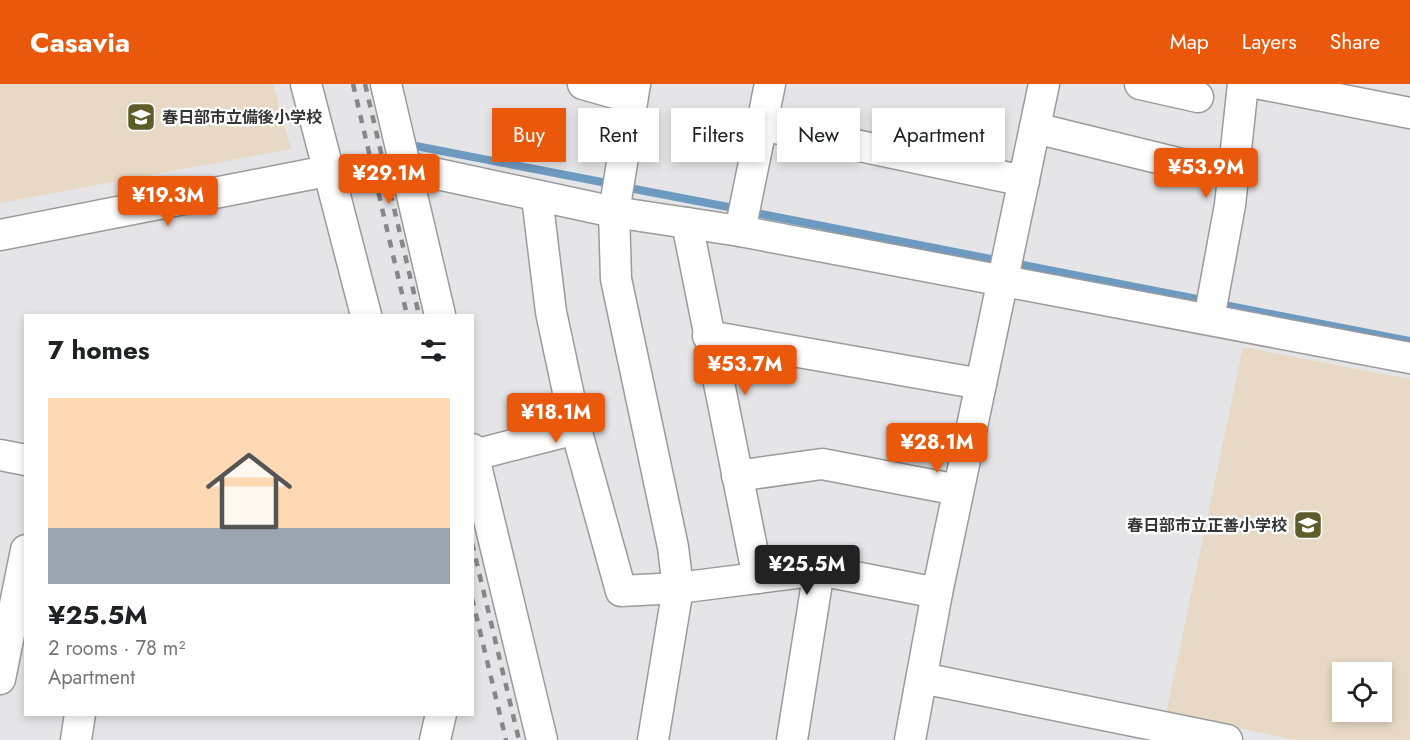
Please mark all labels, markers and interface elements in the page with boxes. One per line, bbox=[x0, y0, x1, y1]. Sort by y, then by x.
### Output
text: Casavia bbox=[30, 22, 130, 63]
text: Map bbox=[1170, 27, 1209, 57]
text: Layers bbox=[1242, 27, 1297, 57]
text: Share bbox=[1330, 27, 1380, 57]
school or university icon: 春日部市立備後小学校 bbox=[125, 101, 157, 133]
place label: 春日部市立備後小学校 bbox=[162, 106, 322, 129]
chip: Buy bbox=[492, 108, 566, 162]
chip: Rent bbox=[578, 108, 659, 162]
chip: Filters bbox=[671, 108, 765, 162]
chip: New bbox=[777, 108, 860, 162]
chip: Apartment bbox=[872, 108, 1005, 162]
pin: ¥53.9M bbox=[1157, 148, 1255, 199]
text: ¥53.9M bbox=[1168, 153, 1244, 182]
pin: ¥29.1M bbox=[340, 154, 438, 205]
text: ¥29.1M bbox=[353, 159, 425, 188]
pin: ¥19.3M bbox=[119, 176, 217, 227]
text: ¥19.3M bbox=[132, 181, 204, 210]
text: 7 homes bbox=[48, 331, 150, 369]
icon: filters bbox=[417, 334, 450, 367]
pin: ¥53.7M bbox=[696, 345, 794, 396]
text: ¥53.7M bbox=[708, 350, 782, 379]
pin: ¥18.1M bbox=[507, 393, 605, 444]
text: ¥18.1M bbox=[521, 398, 591, 427]
pin: ¥28.1M bbox=[888, 423, 986, 474]
text: ¥28.1M bbox=[900, 428, 974, 457]
icon: home bbox=[195, 437, 303, 545]
school or university icon: 春日部市立正善小学校 bbox=[1292, 509, 1324, 541]
place label: 春日部市立正善小学校 bbox=[1127, 514, 1287, 537]
pin: ¥25.5M bbox=[758, 545, 856, 596]
text: ¥25.5M bbox=[769, 550, 845, 579]
text: ¥25.5M bbox=[48, 596, 148, 634]
text: 2 rooms · 78 m² bbox=[48, 634, 185, 663]
map controls bbox=[1332, 662, 1392, 722]
button: locate bbox=[1332, 662, 1392, 722]
text: Apartment bbox=[48, 663, 135, 692]

